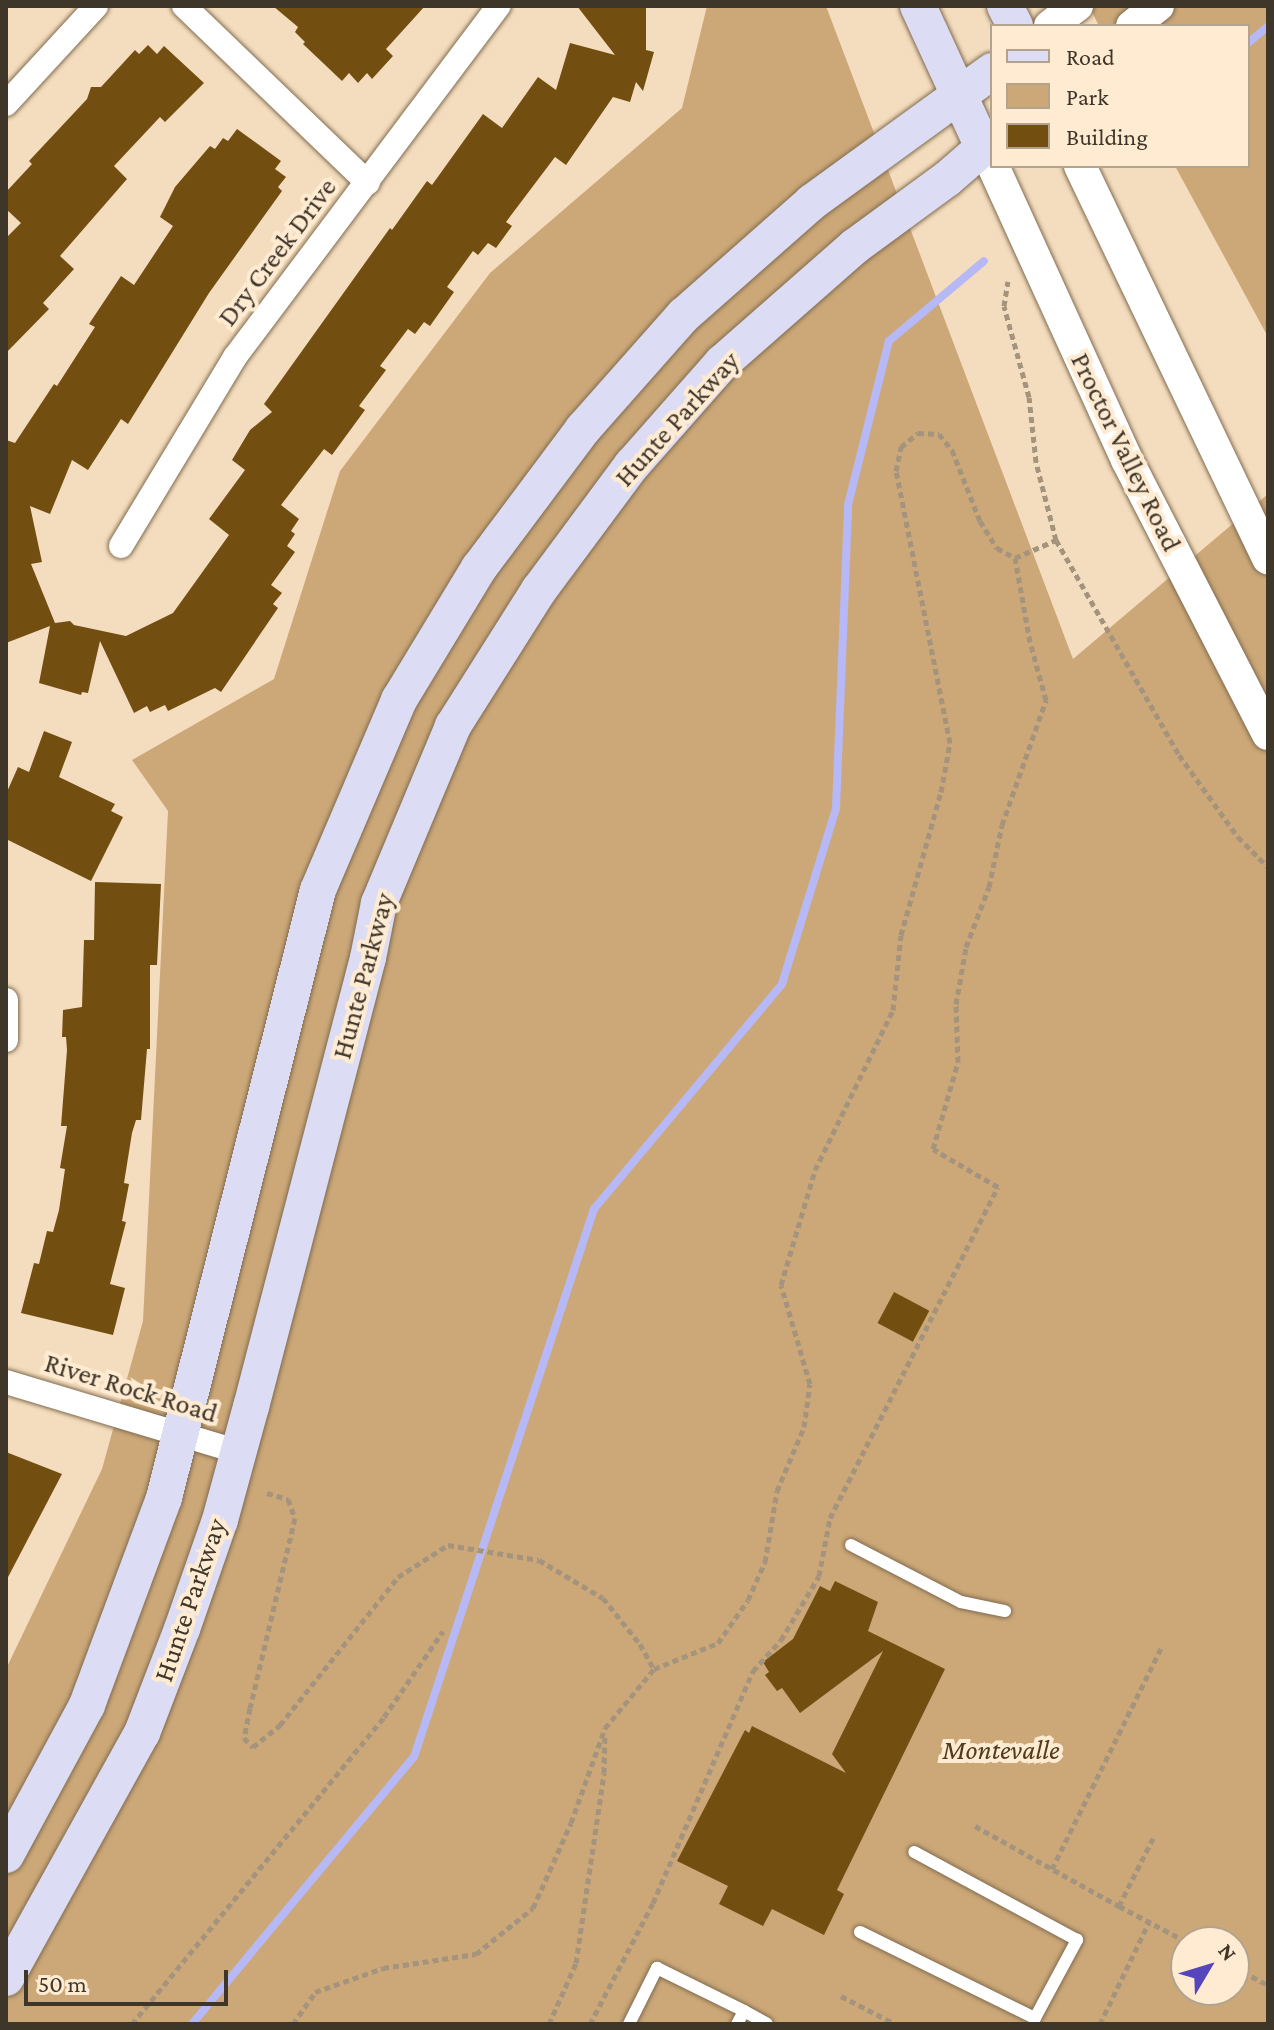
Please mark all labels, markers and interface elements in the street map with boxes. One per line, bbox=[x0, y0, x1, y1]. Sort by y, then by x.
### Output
legend bbox=[990, 24, 1250, 168]
text: Road bbox=[1066, 43, 1115, 70]
text: Park bbox=[1066, 83, 1109, 110]
text: Building bbox=[1066, 123, 1148, 150]
street label: Dry Creek Drive bbox=[210, 171, 344, 333]
street label: Hunte Parkway bbox=[608, 344, 746, 494]
street label: Proctor Valley Road bbox=[1063, 347, 1189, 557]
street label: Hunte Parkway bbox=[325, 889, 401, 1063]
street label: River Rock Road bbox=[41, 1346, 221, 1430]
street label: Hunte Parkway bbox=[146, 1514, 234, 1686]
park label: Montevalle bbox=[942, 1733, 1060, 1767]
north arrow bbox=[1170, 1926, 1250, 2006]
text: N bbox=[1213, 1939, 1242, 1966]
scale bar bbox=[28, 1954, 232, 2004]
text: 50 m bbox=[38, 1970, 87, 1997]

